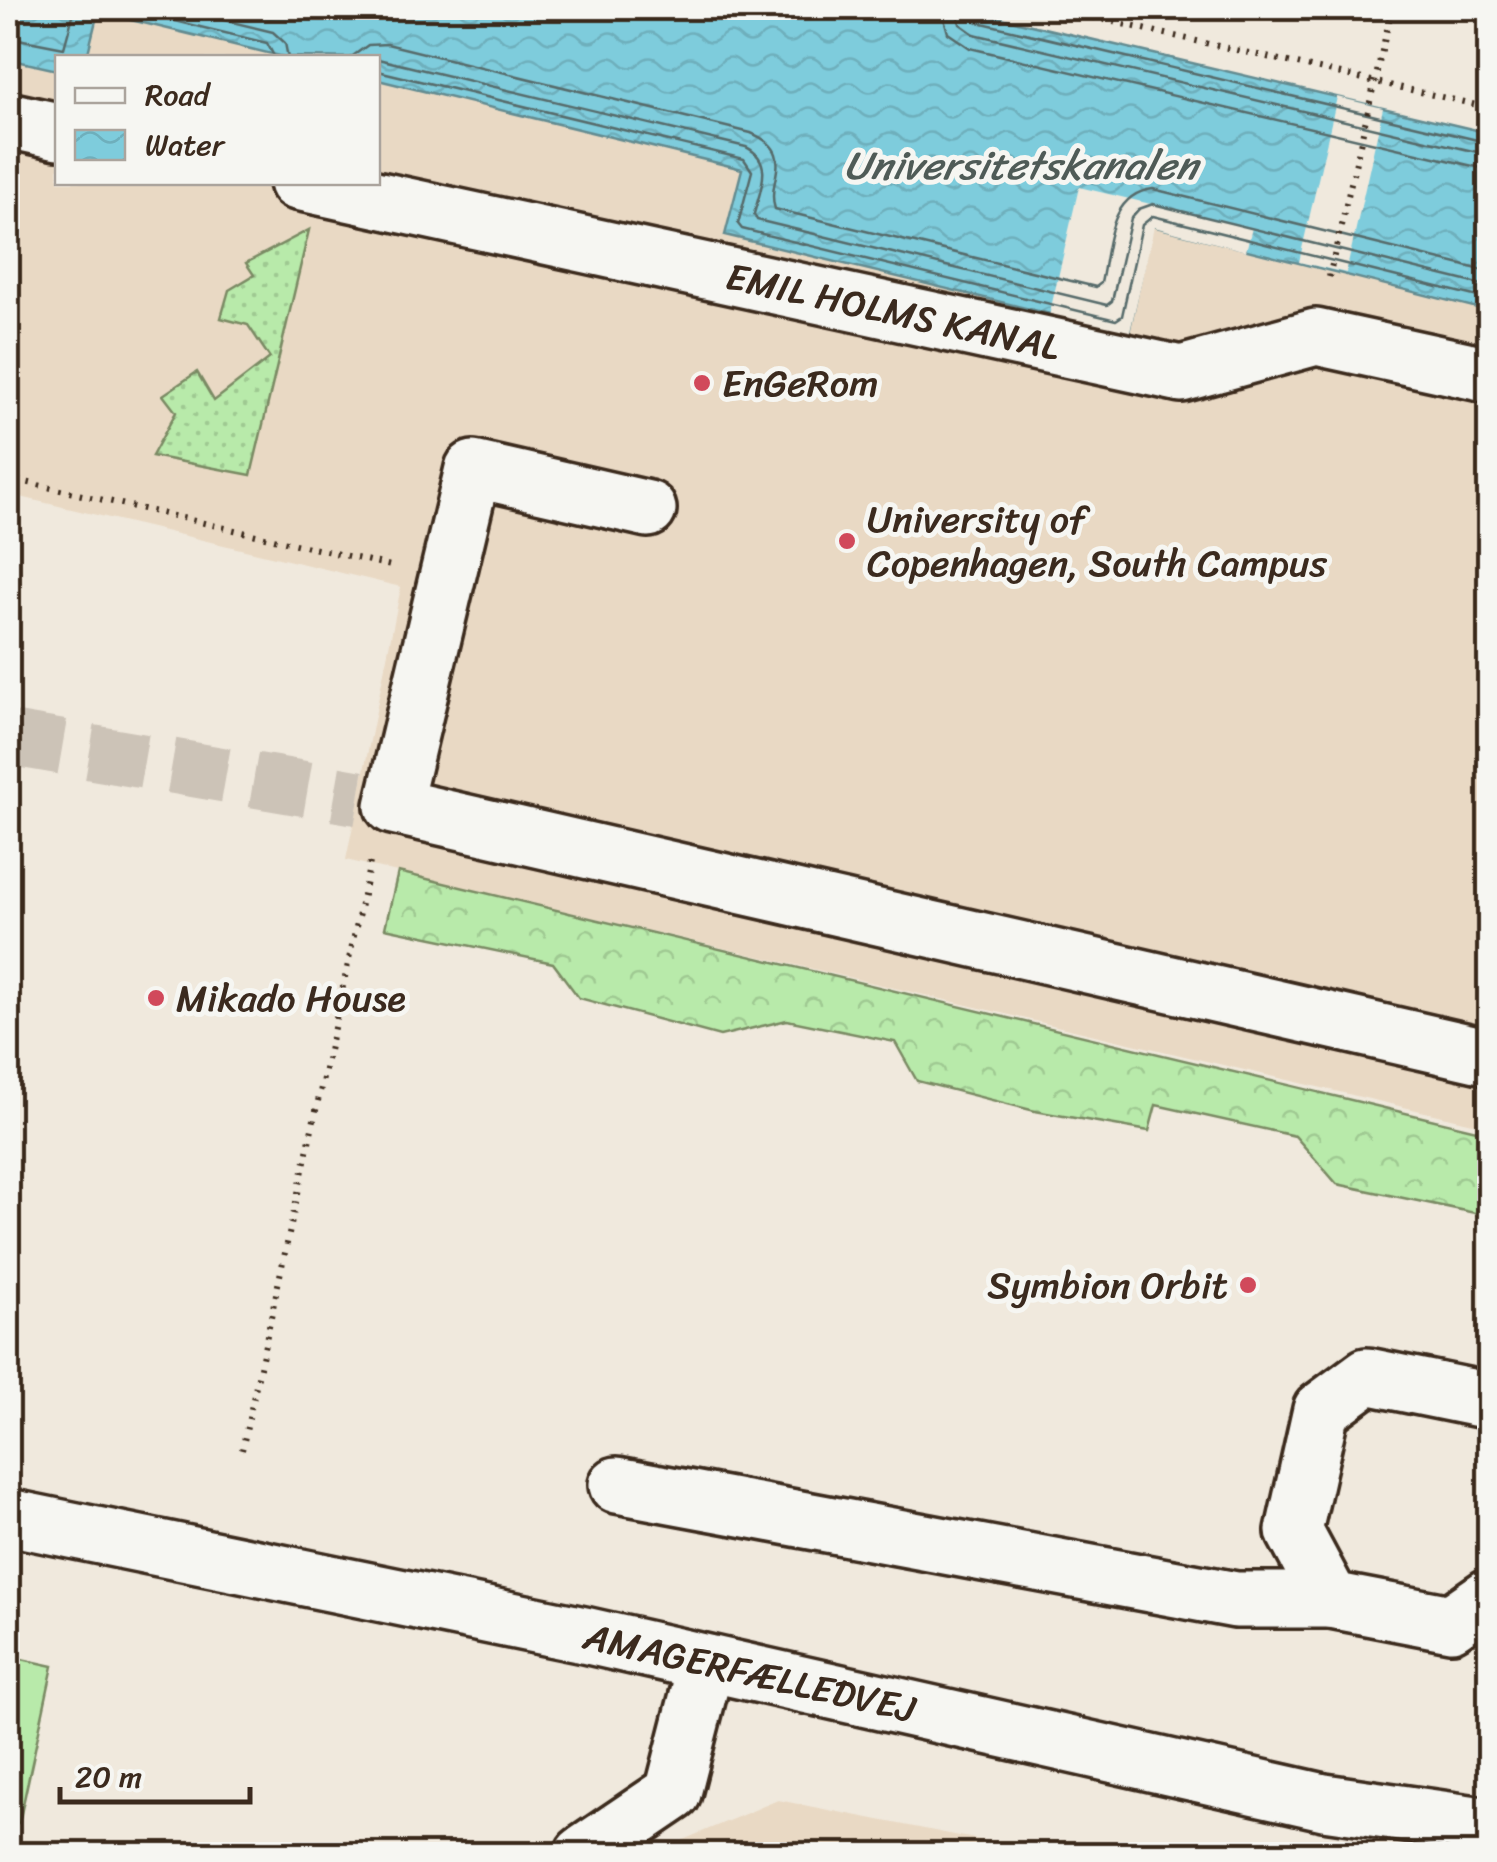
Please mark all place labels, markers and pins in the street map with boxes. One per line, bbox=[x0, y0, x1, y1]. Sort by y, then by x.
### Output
place label: EnGeRom bbox=[722, 350, 878, 417]
marker: EnGeRom bbox=[691, 372, 713, 394]
place label: University of Copenhagen, South Campus bbox=[867, 486, 1327, 597]
marker: University of Copenhagen, South Campus bbox=[836, 530, 858, 552]
place label: Mikado House bbox=[176, 965, 406, 1032]
marker: Mikado House bbox=[145, 987, 167, 1009]
place label: Symbion Orbit bbox=[987, 1252, 1228, 1319]
marker: Symbion Orbit bbox=[1237, 1274, 1259, 1296]

